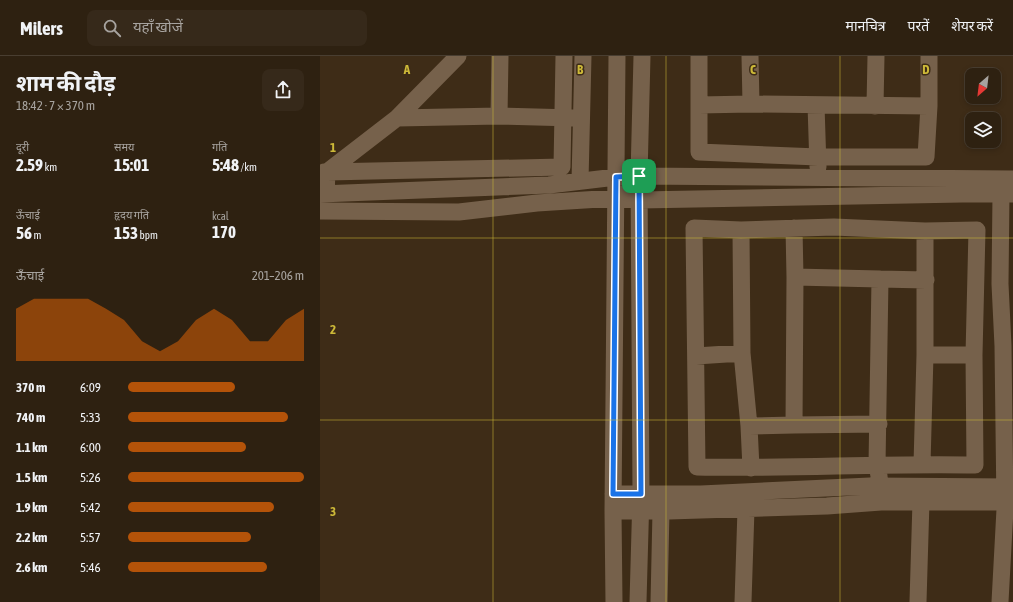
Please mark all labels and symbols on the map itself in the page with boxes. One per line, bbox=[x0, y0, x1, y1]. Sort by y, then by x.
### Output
text: A bbox=[403, 62, 411, 77]
text: B bbox=[577, 62, 584, 77]
text: C bbox=[750, 62, 756, 77]
text: D bbox=[922, 62, 930, 77]
north arrow bbox=[965, 68, 1001, 104]
text: 1 bbox=[330, 140, 336, 155]
pin bbox=[622, 159, 656, 193]
text: 2 bbox=[330, 322, 336, 337]
text: 3 bbox=[330, 504, 336, 519]

